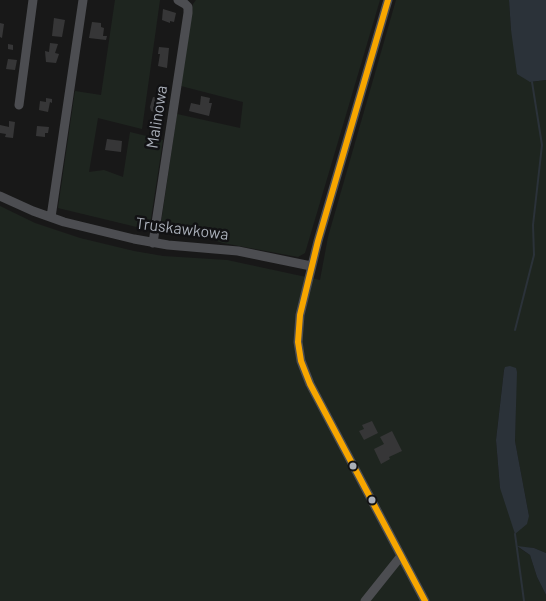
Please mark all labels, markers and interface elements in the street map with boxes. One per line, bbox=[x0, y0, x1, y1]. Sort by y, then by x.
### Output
street label: Malinowa bbox=[143, 84, 171, 150]
street label: Truskawkowa bbox=[134, 214, 230, 244]
unlabelled marker bbox=[348, 461, 358, 471]
unlabelled marker bbox=[367, 495, 377, 505]

